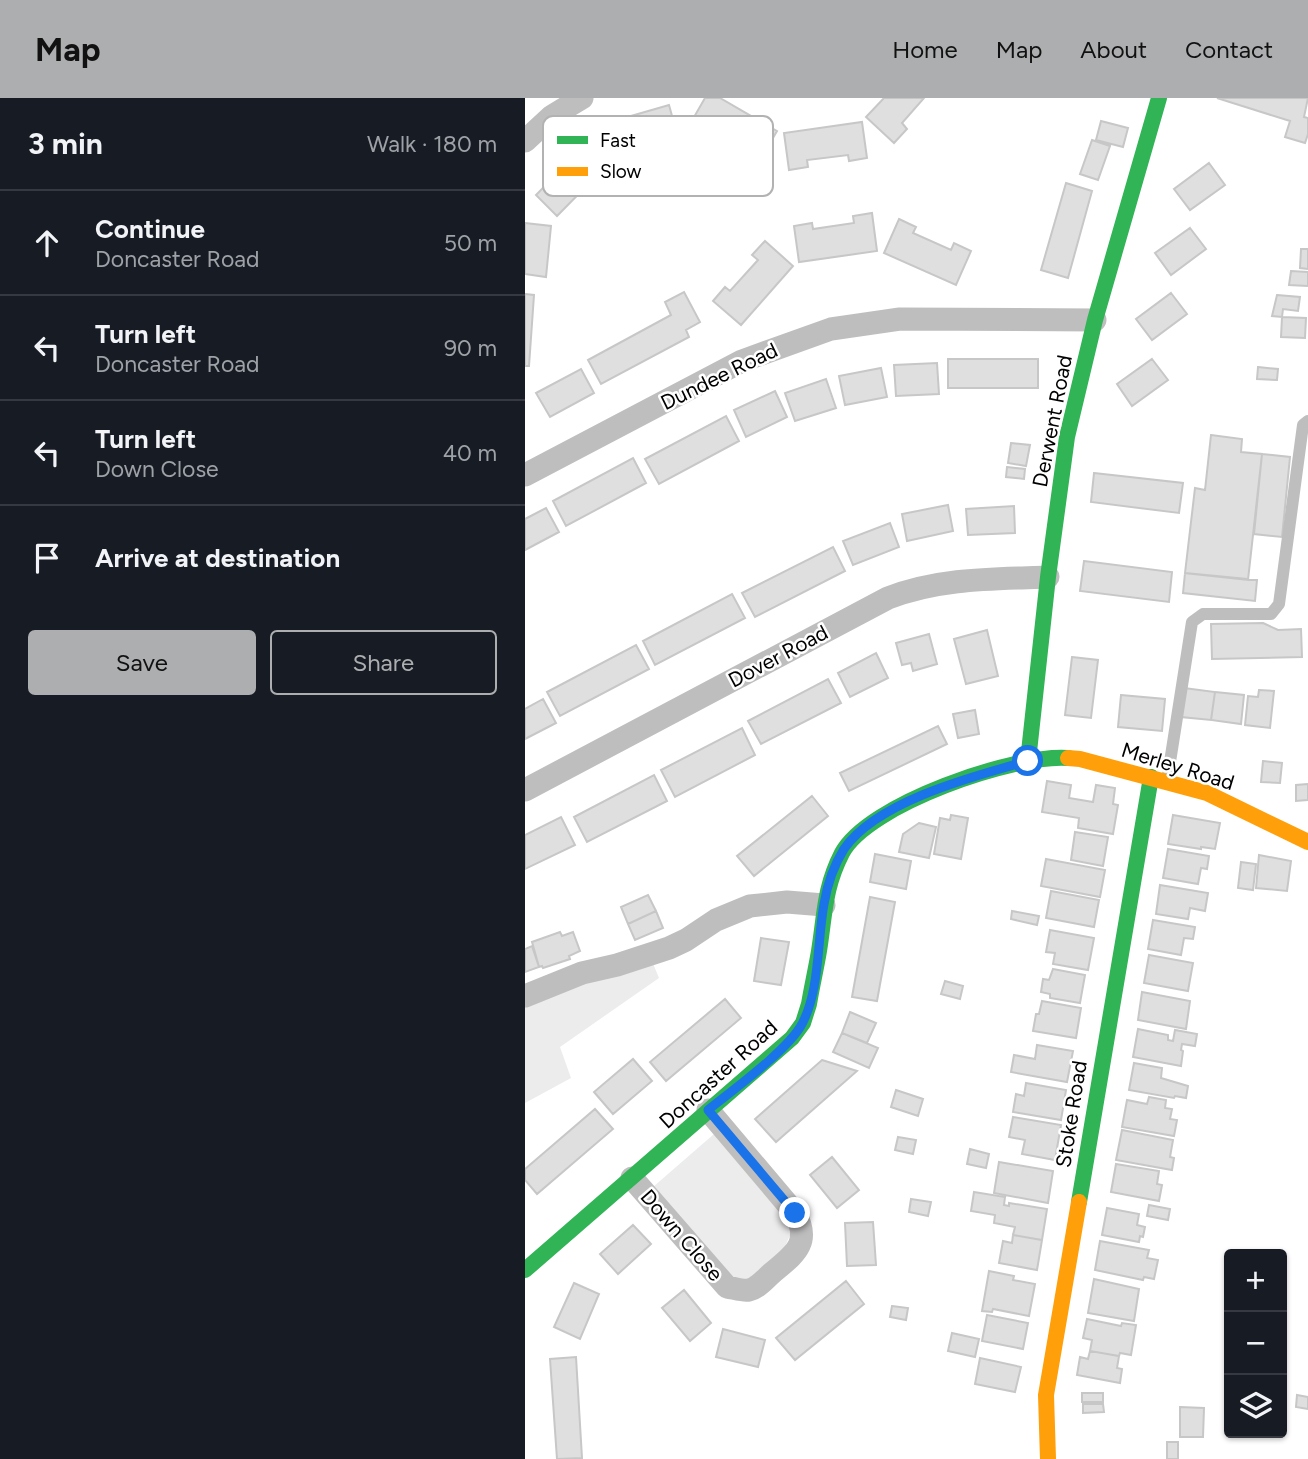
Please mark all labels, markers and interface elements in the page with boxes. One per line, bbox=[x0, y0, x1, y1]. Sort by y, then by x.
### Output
text: Map bbox=[35, 30, 101, 69]
text: Home bbox=[892, 35, 958, 64]
text: Map bbox=[996, 35, 1042, 64]
text: About bbox=[1080, 35, 1147, 64]
text: Contact bbox=[1185, 35, 1273, 64]
legend bbox=[543, 116, 773, 196]
text: 3 min bbox=[28, 125, 103, 162]
text: Fast bbox=[600, 129, 636, 152]
text: Walk · 180 m bbox=[367, 130, 497, 158]
text: Slow bbox=[600, 160, 642, 183]
text: Continue bbox=[95, 213, 205, 245]
icon: ahead bbox=[28, 224, 66, 262]
text: 50 m bbox=[444, 229, 497, 257]
text: Doncaster Road bbox=[95, 245, 260, 273]
text: Turn left bbox=[95, 318, 196, 350]
icon: left bbox=[28, 329, 66, 367]
text: 90 m bbox=[444, 334, 497, 362]
street label: Dundee Road bbox=[657, 337, 781, 415]
text: Doncaster Road bbox=[95, 350, 260, 378]
street label: Derwent Road bbox=[1027, 353, 1077, 489]
text: Turn left bbox=[95, 423, 196, 455]
icon: left bbox=[28, 434, 66, 472]
text: 40 m bbox=[443, 439, 497, 467]
text: Down Close bbox=[95, 455, 219, 483]
icon: arrive bbox=[28, 539, 66, 577]
text: Arrive at destination bbox=[95, 542, 340, 574]
street label: Dover Road bbox=[724, 619, 832, 693]
button: Save bbox=[28, 630, 256, 695]
button: Share bbox=[270, 630, 497, 695]
street label: Merley Road bbox=[1119, 737, 1237, 795]
route start bbox=[1012, 745, 1043, 776]
street label: Doncaster Road bbox=[654, 1014, 782, 1134]
street label: Stoke Road bbox=[1050, 1059, 1092, 1169]
street label: Down Close bbox=[636, 1184, 728, 1286]
route end bbox=[779, 1197, 810, 1228]
map controls bbox=[1224, 1249, 1287, 1438]
button: + bbox=[1224, 1249, 1287, 1312]
button: − bbox=[1224, 1312, 1287, 1375]
button: layers bbox=[1224, 1375, 1287, 1438]

